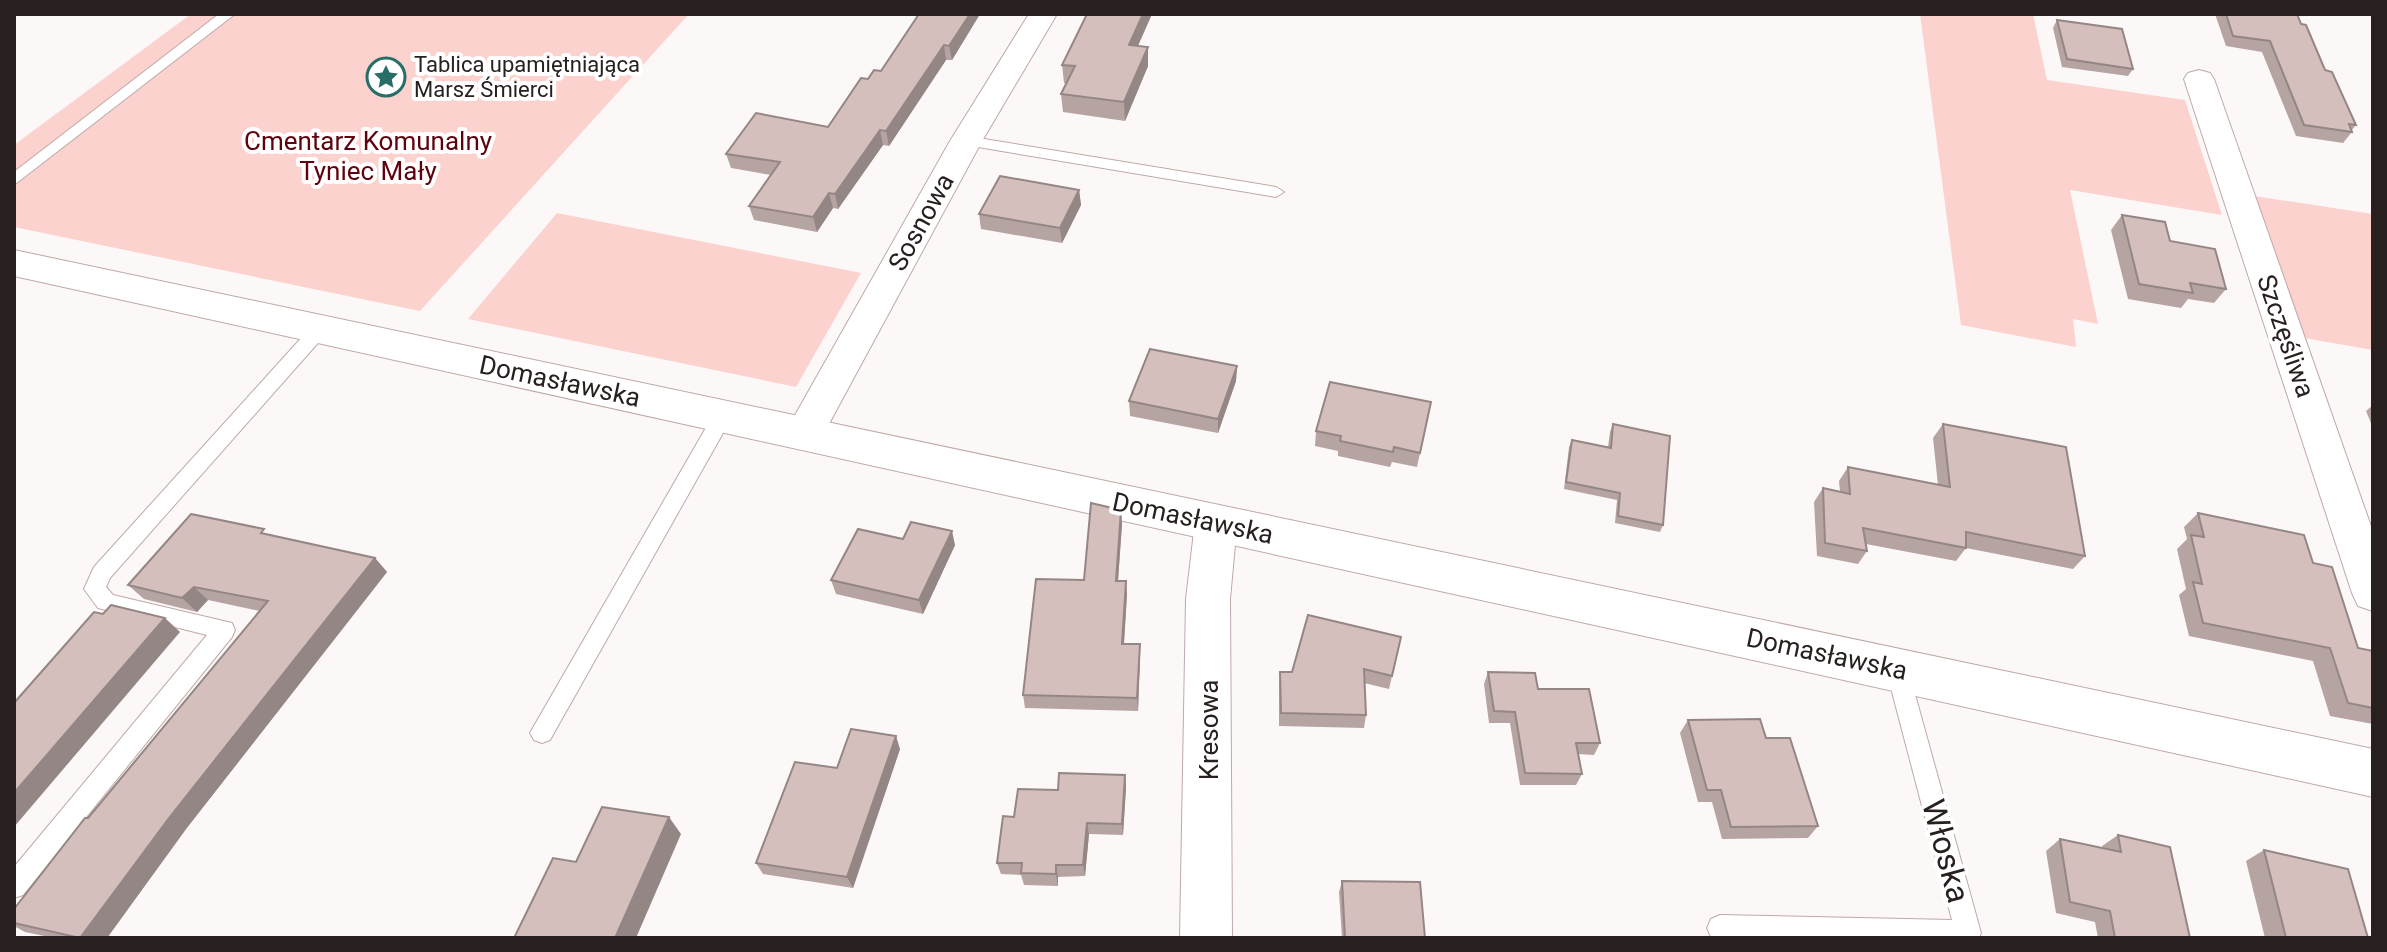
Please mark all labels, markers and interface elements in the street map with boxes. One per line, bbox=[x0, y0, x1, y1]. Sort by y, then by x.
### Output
place label: Tablica upamiętniająca Marsz Śmierci bbox=[414, 52, 640, 102]
place icon: Tablica upamiętniająca Marsz Śmierci bbox=[365, 56, 407, 98]
park label: Cmentarz Komunalny Tyniec Mały bbox=[244, 126, 492, 186]
street label: Sosnowa bbox=[882, 168, 960, 276]
street label: Szczęśliwa bbox=[2251, 271, 2321, 401]
street label: Domasławska bbox=[477, 349, 643, 413]
street label: Domasławska bbox=[1110, 486, 1276, 550]
street label: Domasławska bbox=[1744, 622, 1910, 686]
street label: Kresowa bbox=[1194, 680, 1224, 780]
street label: Włoska bbox=[1914, 795, 1978, 907]

